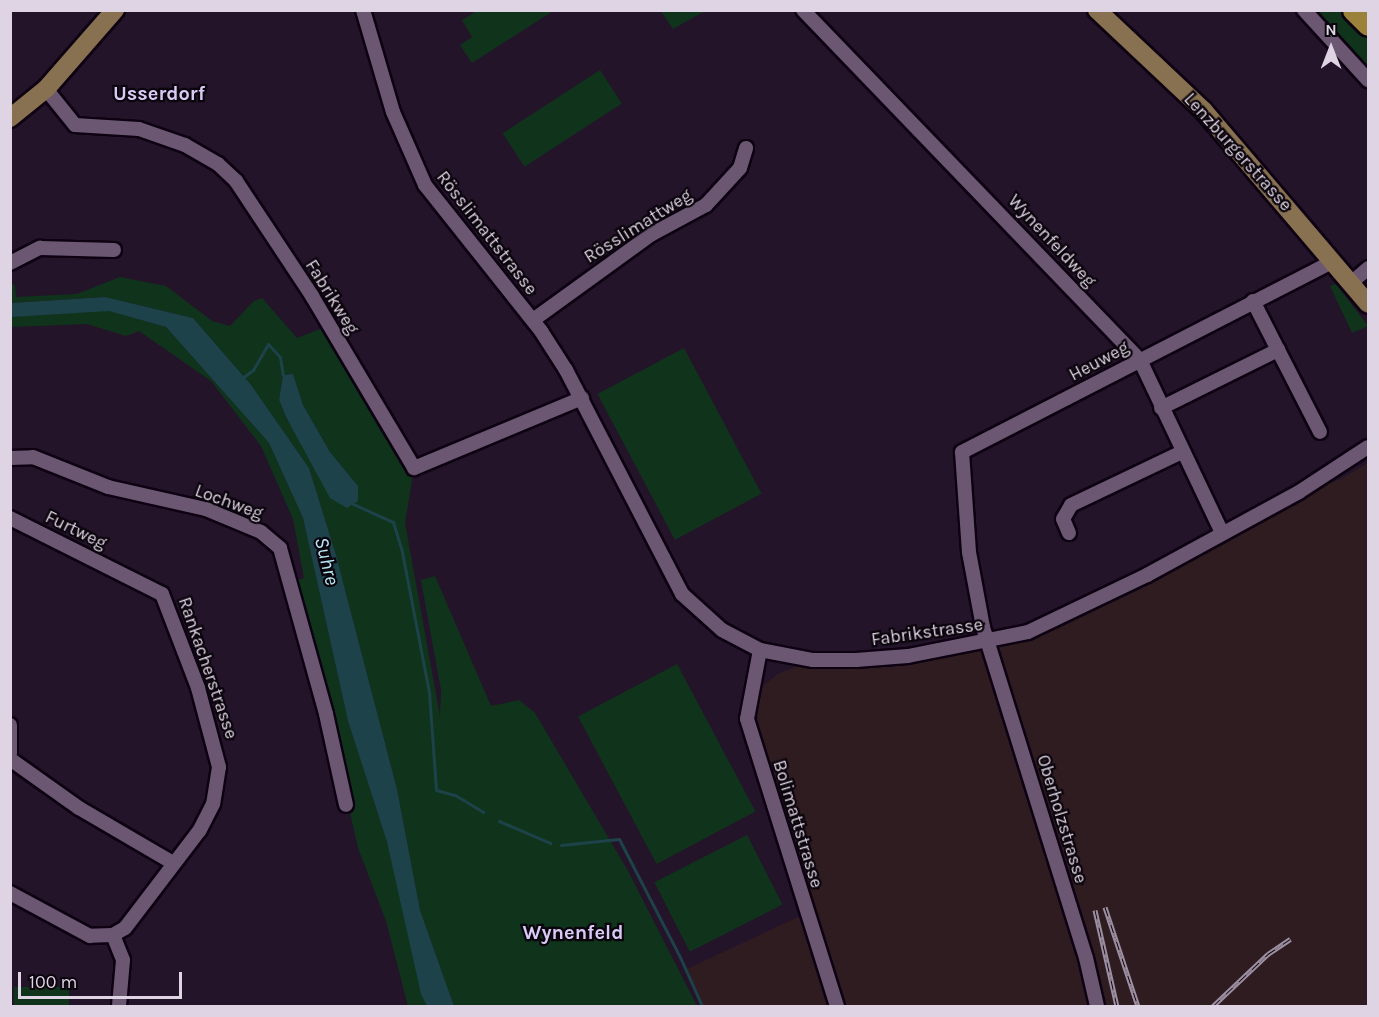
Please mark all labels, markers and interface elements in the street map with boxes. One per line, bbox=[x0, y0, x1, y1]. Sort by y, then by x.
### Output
north arrow bbox=[1301, 18, 1361, 78]
text: N bbox=[1325, 20, 1337, 39]
district label: Usserdorf bbox=[113, 81, 205, 105]
street label: Lenzburgerstrasse bbox=[1179, 88, 1297, 216]
street label: Rösslimattstrasse bbox=[432, 167, 542, 299]
street label: Rösslimattweg bbox=[580, 184, 696, 268]
street label: Wynenfeldweg bbox=[1004, 190, 1100, 292]
street label: Fabrikweg bbox=[301, 256, 363, 338]
street label: Heuweg bbox=[1065, 336, 1133, 386]
street label: Lochweg bbox=[192, 480, 266, 524]
street label: Furtweg bbox=[42, 506, 110, 554]
water label: Suhre bbox=[309, 534, 345, 588]
street label: Rankacherstrasse bbox=[174, 594, 242, 742]
street label: Fabrikstrasse bbox=[870, 613, 984, 651]
street label: Oberholzstrasse bbox=[1032, 752, 1092, 886]
street label: Bolimattstrasse bbox=[768, 757, 828, 891]
district label: Wynenfeld bbox=[523, 920, 623, 944]
scale bar bbox=[21, 960, 184, 998]
text: 100 m bbox=[29, 971, 77, 993]

